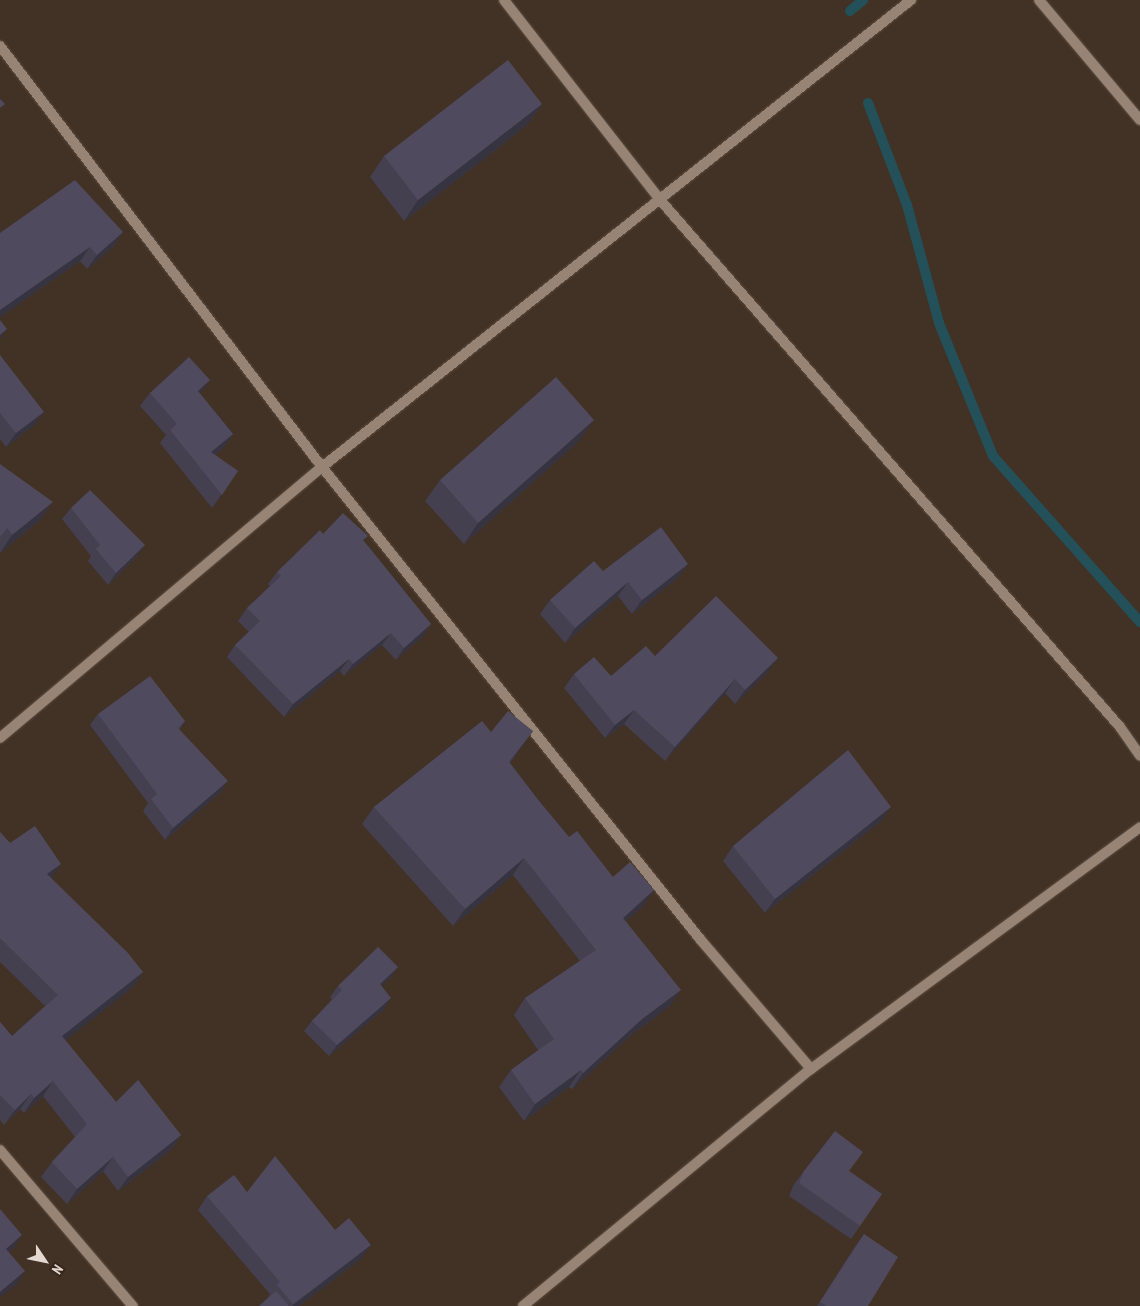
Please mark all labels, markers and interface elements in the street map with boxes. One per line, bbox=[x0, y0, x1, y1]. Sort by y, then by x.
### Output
north arrow bbox=[20, 1236, 70, 1286]
text: N bbox=[48, 1261, 67, 1278]

